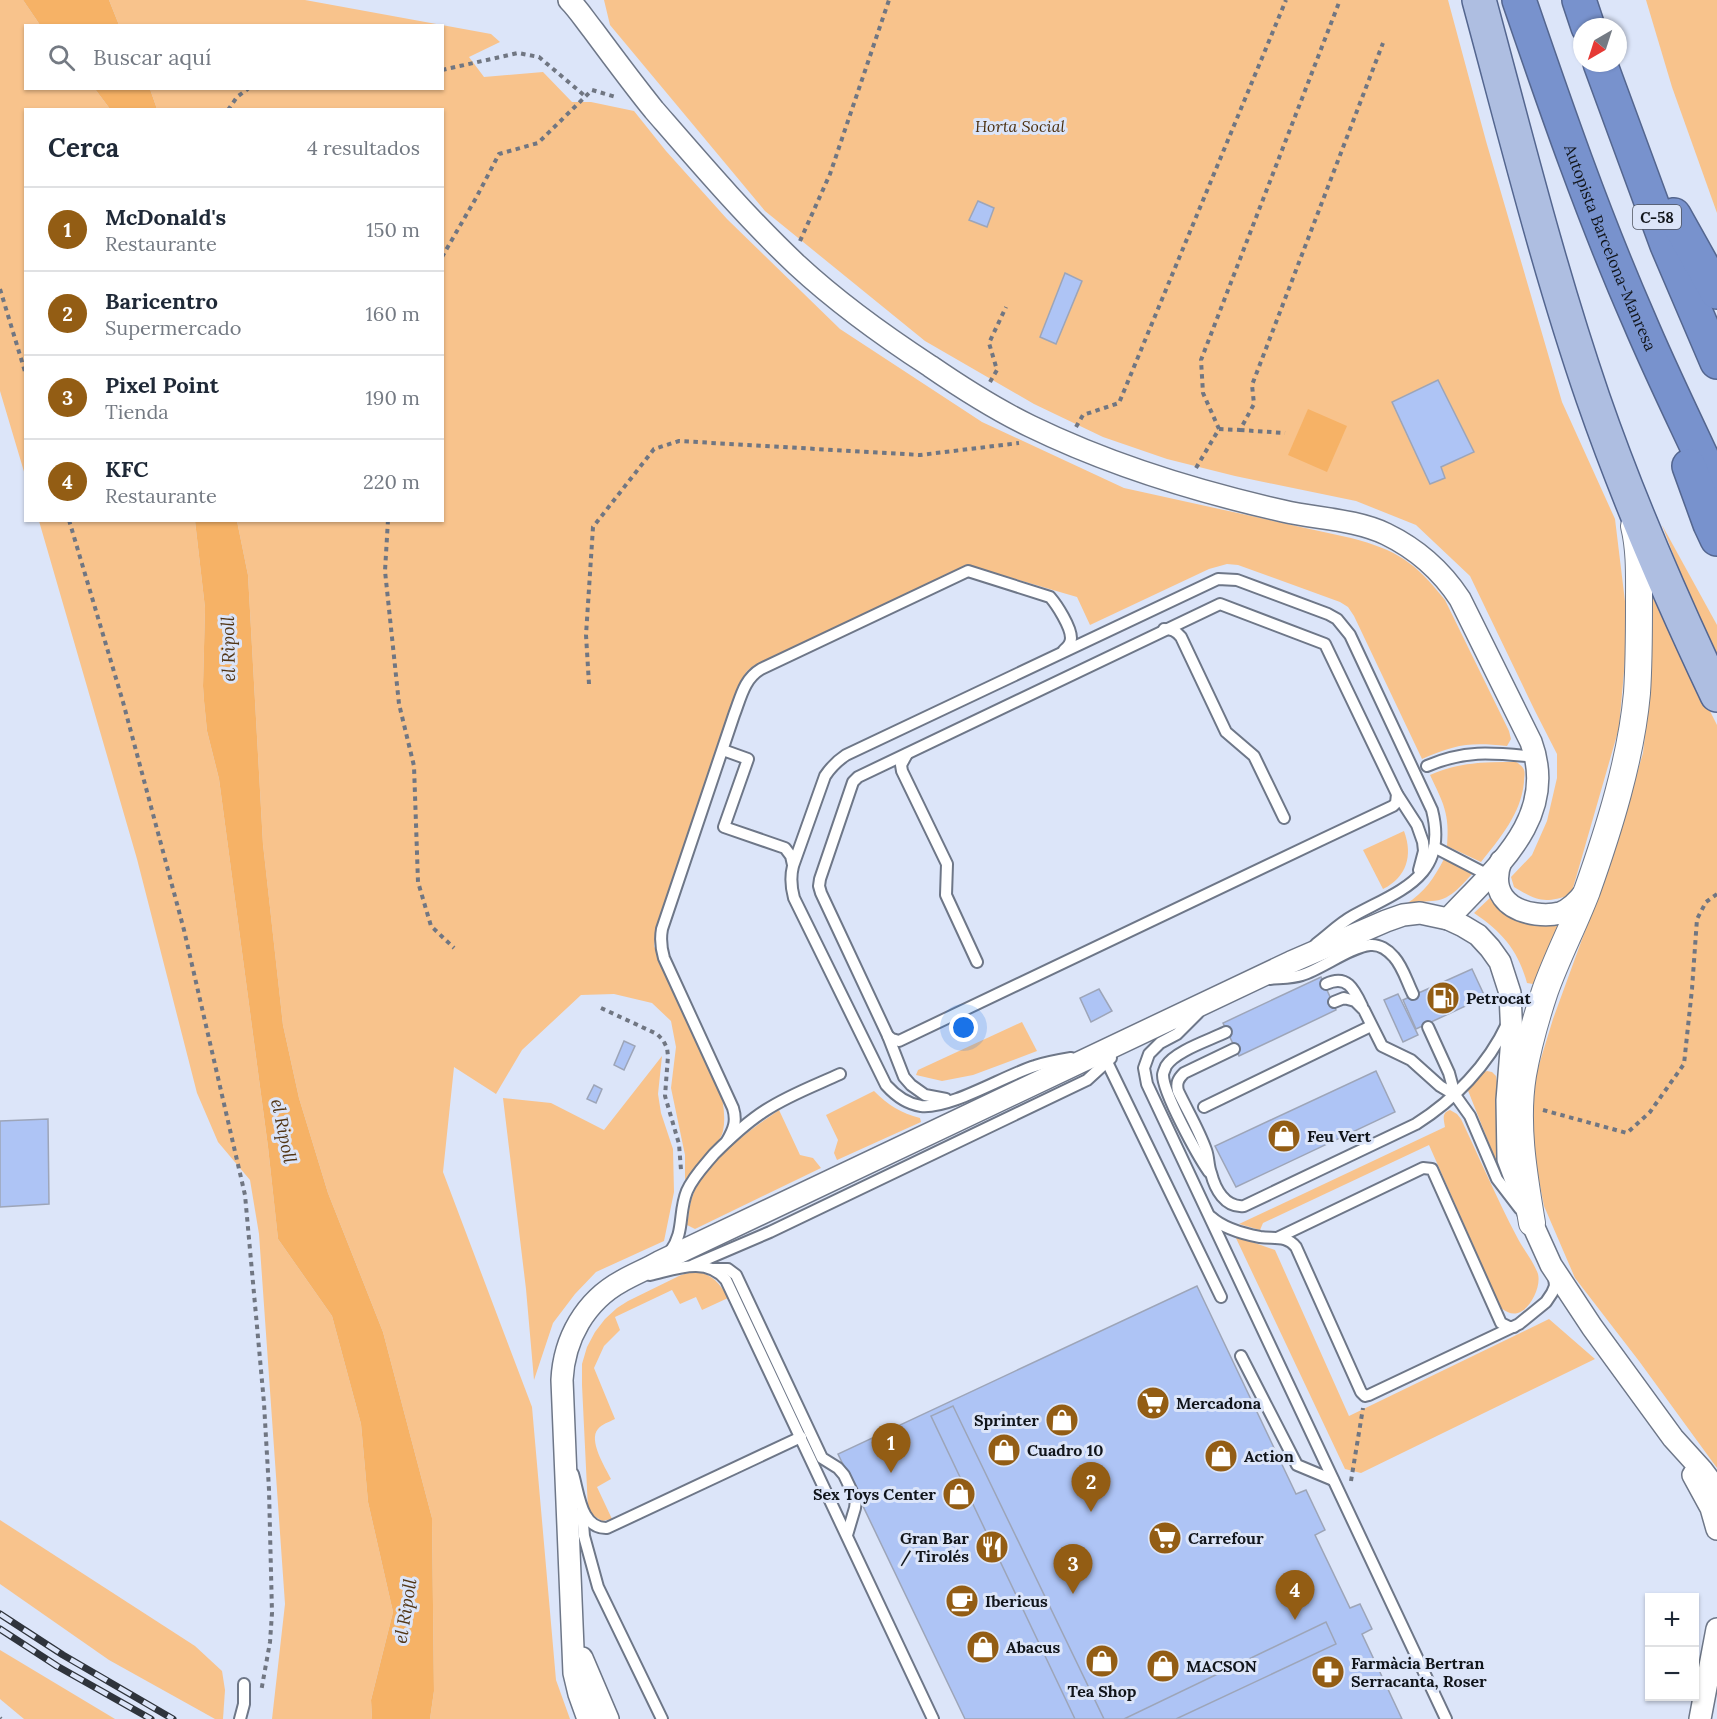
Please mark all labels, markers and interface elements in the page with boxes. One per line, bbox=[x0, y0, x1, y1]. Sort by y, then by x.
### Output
north arrow bbox=[1573, 18, 1627, 72]
search box bbox=[24, 24, 444, 90]
icon: search bbox=[45, 41, 78, 74]
text: Buscar aquí bbox=[93, 43, 211, 71]
park label: Horta Social bbox=[975, 116, 1065, 136]
text: Cerca bbox=[48, 131, 119, 164]
text: 4 resultados bbox=[307, 135, 420, 160]
street label: Autopista Barcelona-Manresa bbox=[1560, 141, 1661, 354]
text: McDonald's bbox=[105, 203, 226, 231]
road number: C-58 bbox=[1633, 205, 1681, 229]
text: 1 bbox=[63, 217, 72, 242]
text: 150 m bbox=[366, 217, 420, 242]
text: Restaurante bbox=[105, 231, 217, 256]
text: Baricentro bbox=[105, 287, 218, 315]
text: 2 bbox=[62, 301, 73, 326]
text: 160 m bbox=[366, 301, 420, 326]
text: Supermercado bbox=[105, 315, 241, 340]
text: Pixel Point bbox=[105, 371, 219, 399]
text: 3 bbox=[62, 385, 73, 410]
text: 190 m bbox=[366, 385, 420, 410]
text: Tienda bbox=[105, 399, 169, 424]
text: KFC bbox=[105, 455, 148, 483]
text: 4 bbox=[62, 469, 73, 494]
text: 220 m bbox=[363, 469, 420, 494]
text: Restaurante bbox=[105, 483, 217, 508]
water label: el Ripoll bbox=[216, 616, 240, 682]
fuel station icon: Petrocat bbox=[1425, 980, 1461, 1016]
place label: Petrocat bbox=[1466, 988, 1531, 1008]
your location bbox=[949, 1013, 978, 1042]
water label: el Ripoll bbox=[266, 1097, 302, 1165]
shop icon: Feu Vert bbox=[1266, 1118, 1302, 1154]
place label: Feu Vert bbox=[1307, 1126, 1372, 1146]
supermarket icon: Mercadona bbox=[1135, 1385, 1171, 1421]
place label: Mercadona bbox=[1176, 1393, 1262, 1413]
shop icon: Sprinter bbox=[1044, 1402, 1080, 1438]
place label: Sprinter bbox=[974, 1410, 1039, 1430]
pin: 1 bbox=[872, 1424, 910, 1473]
shop icon: Cuadro 10 bbox=[986, 1432, 1022, 1468]
shop icon: Action bbox=[1203, 1438, 1239, 1474]
place label: Cuadro 10 bbox=[1027, 1440, 1103, 1460]
place label: Action bbox=[1244, 1446, 1294, 1466]
pin: 2 bbox=[1072, 1462, 1110, 1512]
shop icon: Sex Toys Center bbox=[941, 1476, 977, 1512]
place label: Sex Toys Center bbox=[813, 1484, 936, 1504]
supermarket icon: Carrefour bbox=[1147, 1520, 1183, 1556]
place label: Gran Bar / Tirolés bbox=[900, 1528, 969, 1567]
place label: Carrefour bbox=[1188, 1528, 1264, 1548]
restaurant icon: Gran Bar / Tirolés bbox=[974, 1529, 1010, 1565]
pin: 3 bbox=[1054, 1544, 1092, 1594]
pin: 4 bbox=[1276, 1570, 1314, 1620]
water label: el Ripoll bbox=[389, 1577, 421, 1645]
cafe icon: Ibericus bbox=[944, 1583, 980, 1619]
place label: Ibericus bbox=[985, 1591, 1048, 1611]
map controls bbox=[1645, 1593, 1699, 1701]
button: + bbox=[1645, 1593, 1699, 1647]
shop icon: Abacus bbox=[965, 1629, 1001, 1665]
place label: Abacus bbox=[1006, 1637, 1060, 1657]
shop icon: Tea Shop bbox=[1084, 1643, 1120, 1679]
button: − bbox=[1645, 1647, 1699, 1701]
shop icon: MACSON bbox=[1145, 1648, 1181, 1684]
place label: Farmàcia Bertran Serracanta, Roser bbox=[1351, 1653, 1487, 1691]
pharmacy icon: Farmàcia Bertran Serracanta, Roser bbox=[1310, 1654, 1346, 1690]
place label: MACSON bbox=[1186, 1656, 1257, 1676]
place label: Tea Shop bbox=[1068, 1681, 1137, 1701]

